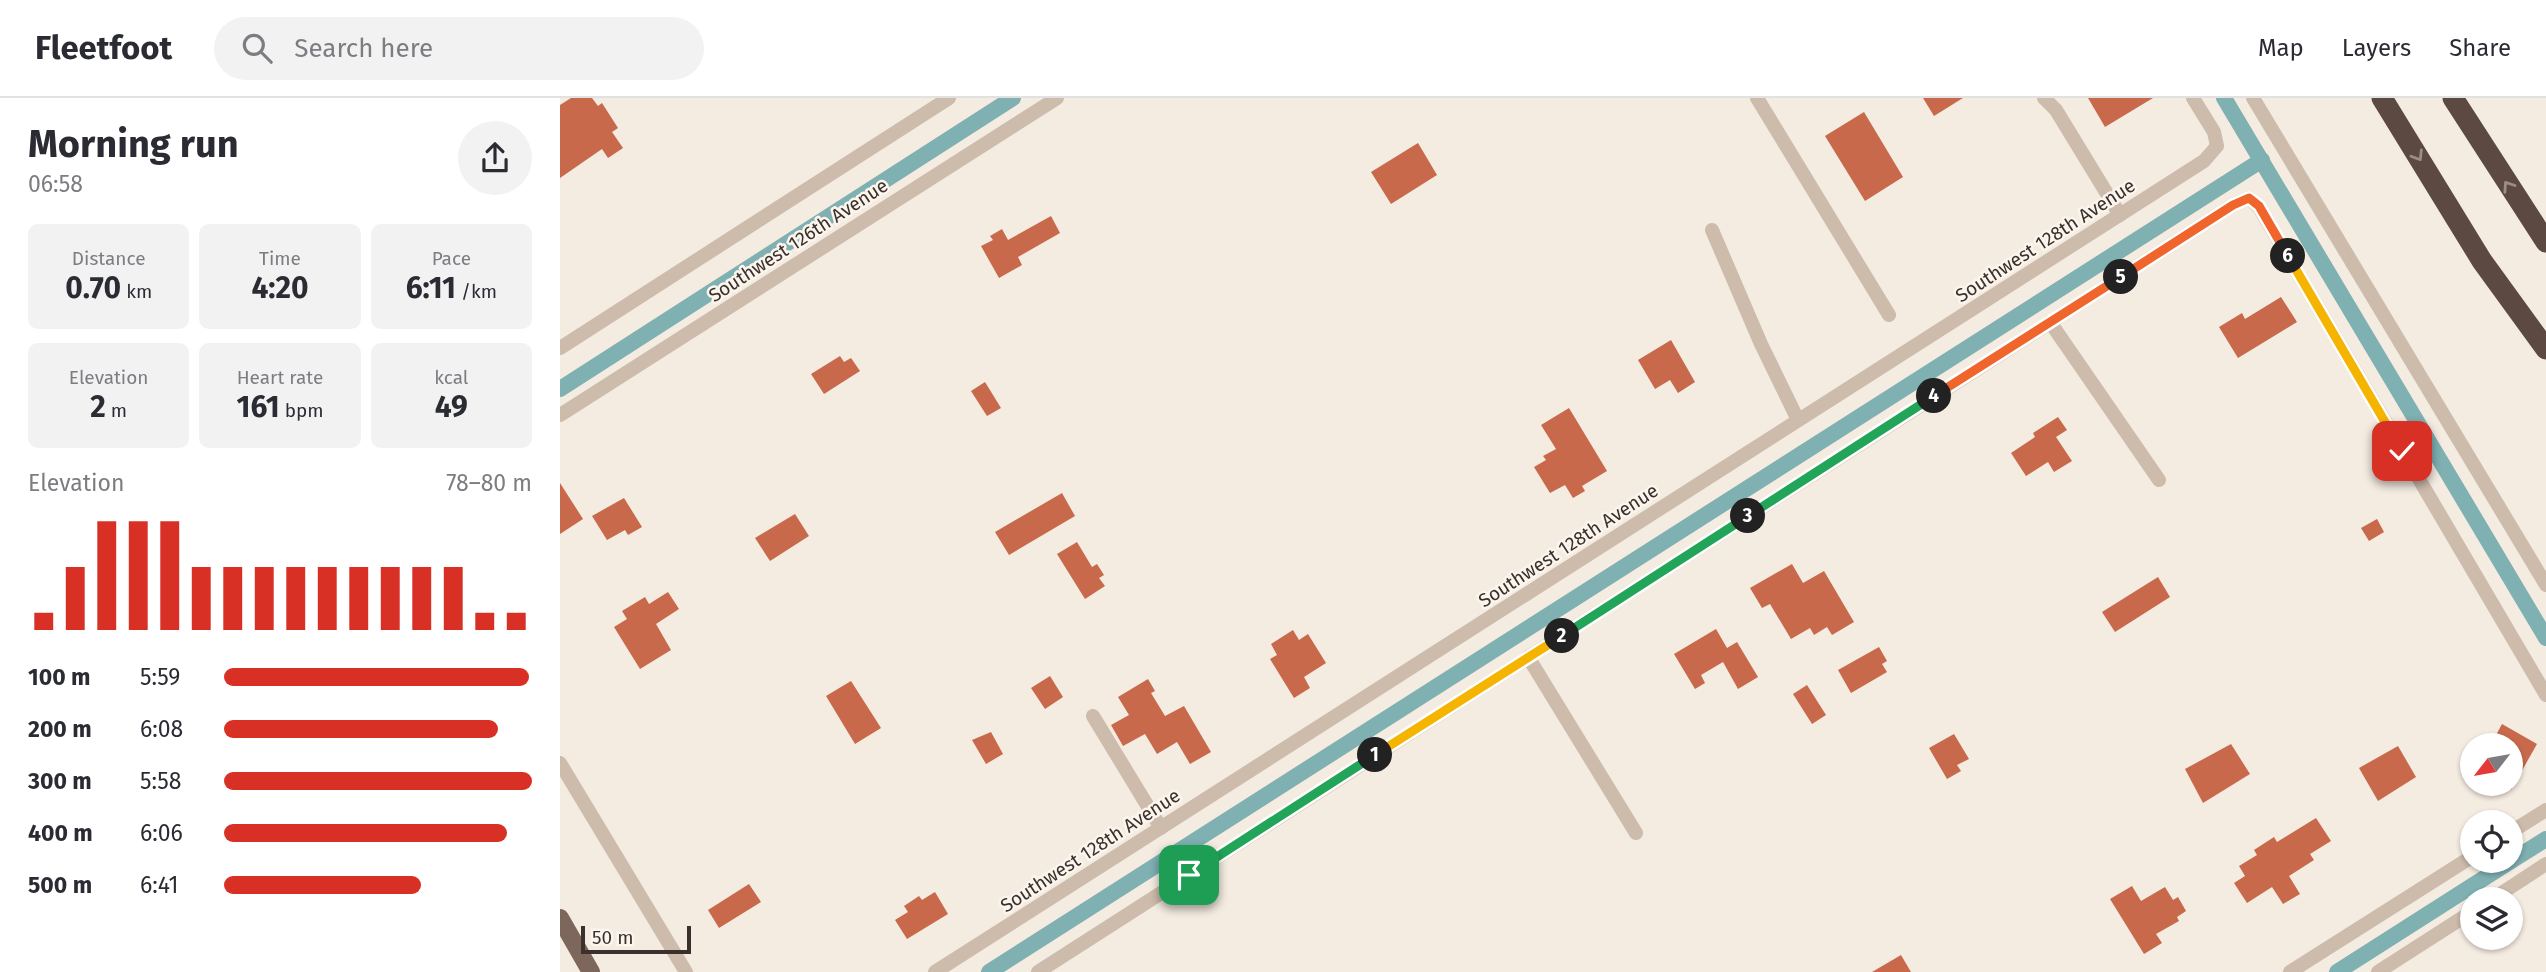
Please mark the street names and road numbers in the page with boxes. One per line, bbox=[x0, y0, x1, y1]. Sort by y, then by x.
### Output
street label: Southwest 126th Avenue bbox=[704, 174, 892, 307]
street label: Southwest 128th Avenue bbox=[1951, 174, 2139, 307]
street label: Southwest 128th Avenue bbox=[1474, 479, 1662, 612]
street label: Southwest 128th Avenue bbox=[996, 784, 1184, 917]

